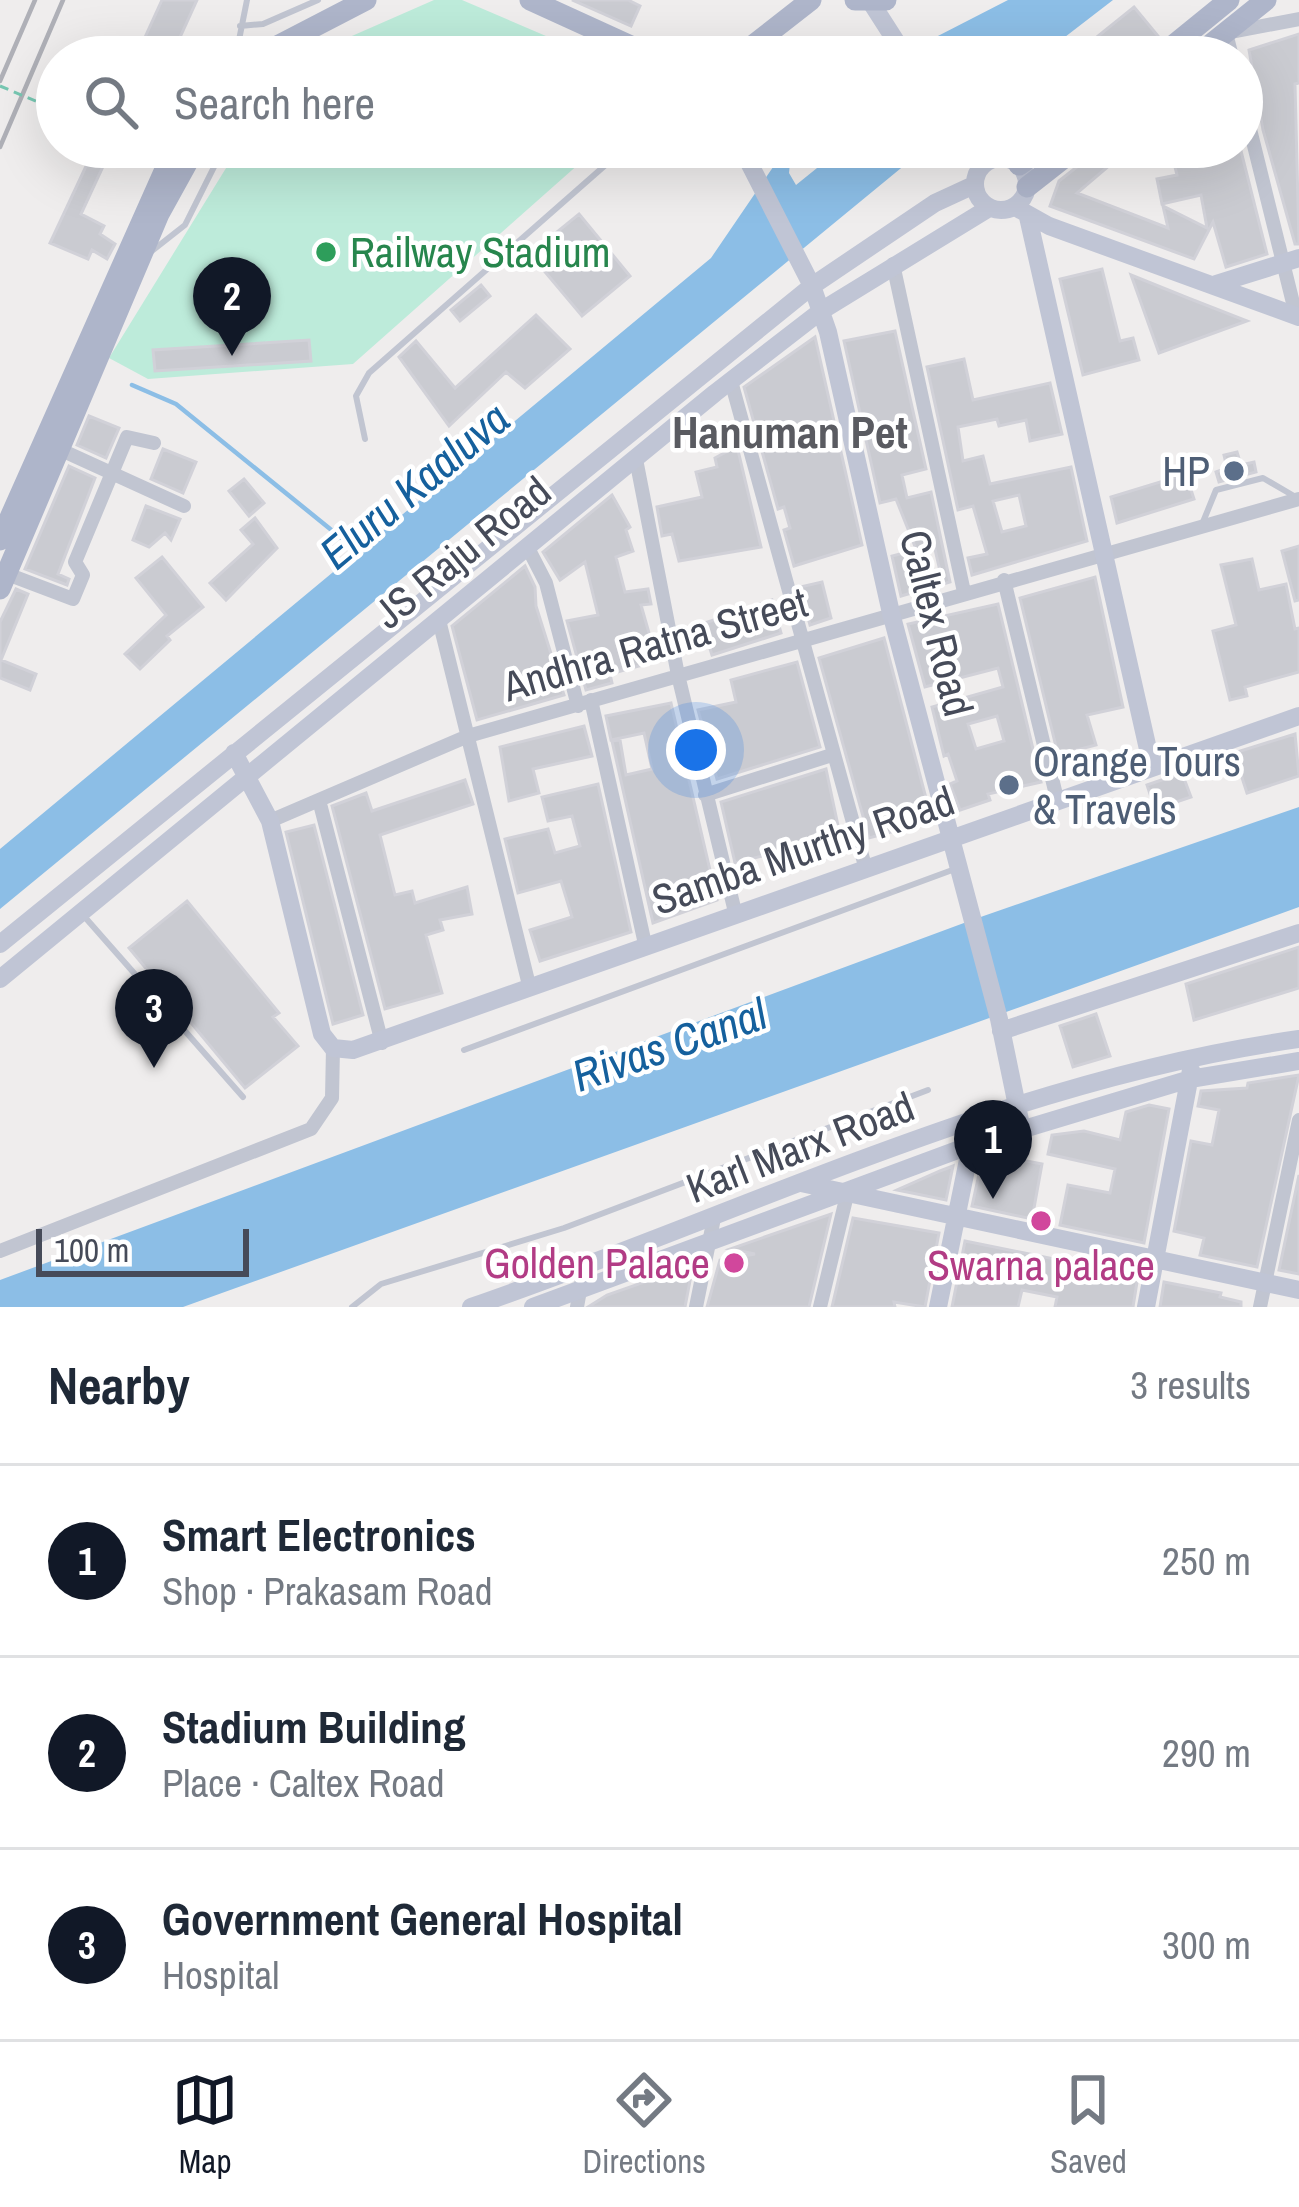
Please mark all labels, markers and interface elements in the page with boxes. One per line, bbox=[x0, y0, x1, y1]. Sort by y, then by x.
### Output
search box bbox=[36, 36, 1263, 168]
icon: search bbox=[78, 69, 144, 135]
text: Search here bbox=[174, 72, 375, 133]
place label: Railway Stadium bbox=[350, 224, 610, 280]
marker: Railway Stadium bbox=[313, 239, 339, 265]
pin: 2 bbox=[193, 257, 271, 356]
water label: Eluru Kaaluva bbox=[306, 388, 522, 582]
district label: Hanuman Pet bbox=[672, 401, 908, 462]
place label: HP bbox=[1162, 443, 1210, 499]
marker: HP bbox=[1221, 458, 1247, 484]
street label: JS Raju Road bbox=[362, 463, 562, 641]
street label: Caltex Road bbox=[887, 524, 987, 722]
street label: Andhra Ratna Street bbox=[495, 574, 814, 714]
your location bbox=[666, 720, 726, 780]
place label: Orange Tours & Travels bbox=[1033, 733, 1241, 837]
street label: Samba Murthy Road bbox=[645, 772, 961, 928]
marker: Orange Tours & Travels bbox=[996, 772, 1022, 798]
pin: 3 bbox=[115, 969, 193, 1068]
water label: Rivas Canal bbox=[564, 982, 775, 1106]
street label: Karl Marx Road bbox=[678, 1078, 922, 1216]
pin: 1 bbox=[954, 1100, 1032, 1199]
marker: Swarna palace bbox=[1028, 1208, 1054, 1234]
scale bar bbox=[36, 1223, 249, 1276]
text: 100 m bbox=[54, 1228, 129, 1272]
place label: Golden Palace bbox=[484, 1235, 710, 1291]
place label: Swarna palace bbox=[927, 1237, 1155, 1293]
marker: Golden Palace bbox=[721, 1250, 747, 1276]
text: Nearby bbox=[48, 1351, 190, 1420]
text: 3 results bbox=[1130, 1359, 1251, 1411]
text: Smart Electronics bbox=[162, 1504, 476, 1565]
text: 1 bbox=[78, 1535, 96, 1587]
text: 250 m bbox=[1162, 1535, 1251, 1587]
text: Shop · Prakasam Road bbox=[162, 1565, 493, 1617]
text: Stadium Building bbox=[162, 1696, 465, 1757]
text: 2 bbox=[78, 1727, 96, 1779]
text: 290 m bbox=[1162, 1727, 1251, 1779]
text: Place · Caltex Road bbox=[162, 1757, 445, 1809]
text: Government General Hospital bbox=[162, 1888, 683, 1949]
text: 3 bbox=[78, 1919, 96, 1971]
text: 300 m bbox=[1162, 1919, 1251, 1971]
text: Hospital bbox=[162, 1949, 279, 2001]
tab: Map bbox=[172, 2067, 238, 2183]
tab: Directions bbox=[582, 2067, 706, 2183]
tab: Saved bbox=[1050, 2067, 1127, 2183]

